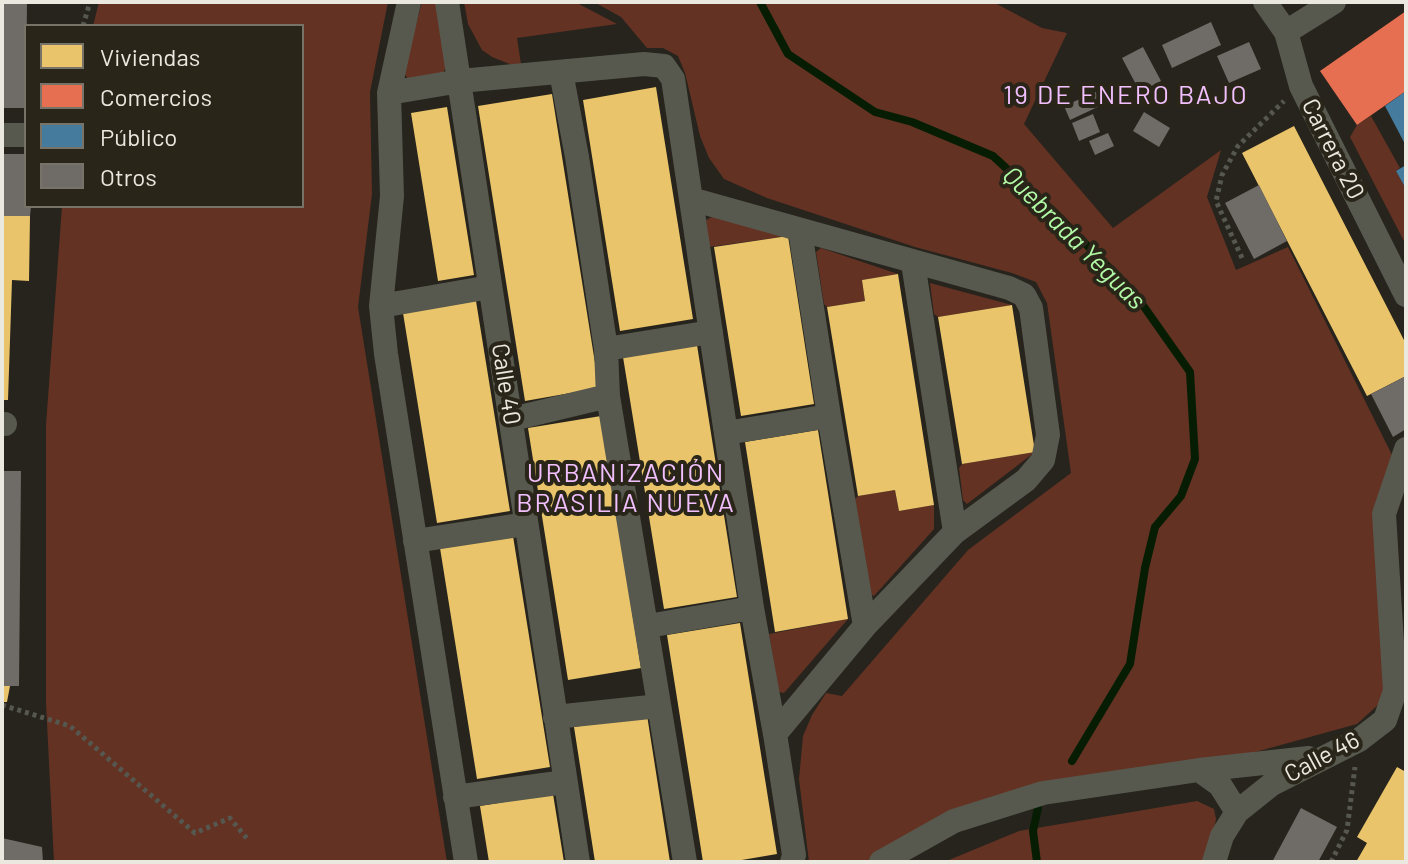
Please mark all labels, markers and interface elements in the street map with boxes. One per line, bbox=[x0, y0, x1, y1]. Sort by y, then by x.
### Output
legend bbox=[24, 24, 304, 208]
text: Viviendas bbox=[100, 42, 200, 71]
district label: 19 DE ENERO BAJO bbox=[1003, 79, 1249, 111]
text: Comercios bbox=[100, 82, 212, 111]
street label: Carrera 20 bbox=[1295, 94, 1371, 204]
text: Público bbox=[100, 122, 177, 151]
water label: Quebrada Yeguas bbox=[996, 160, 1152, 316]
text: Otros bbox=[100, 162, 157, 191]
street label: Calle 40 bbox=[485, 341, 527, 427]
district label: URBANIZACIÓN BRASILIA NUEVA bbox=[516, 457, 736, 518]
street label: Calle 46 bbox=[1280, 725, 1364, 789]

